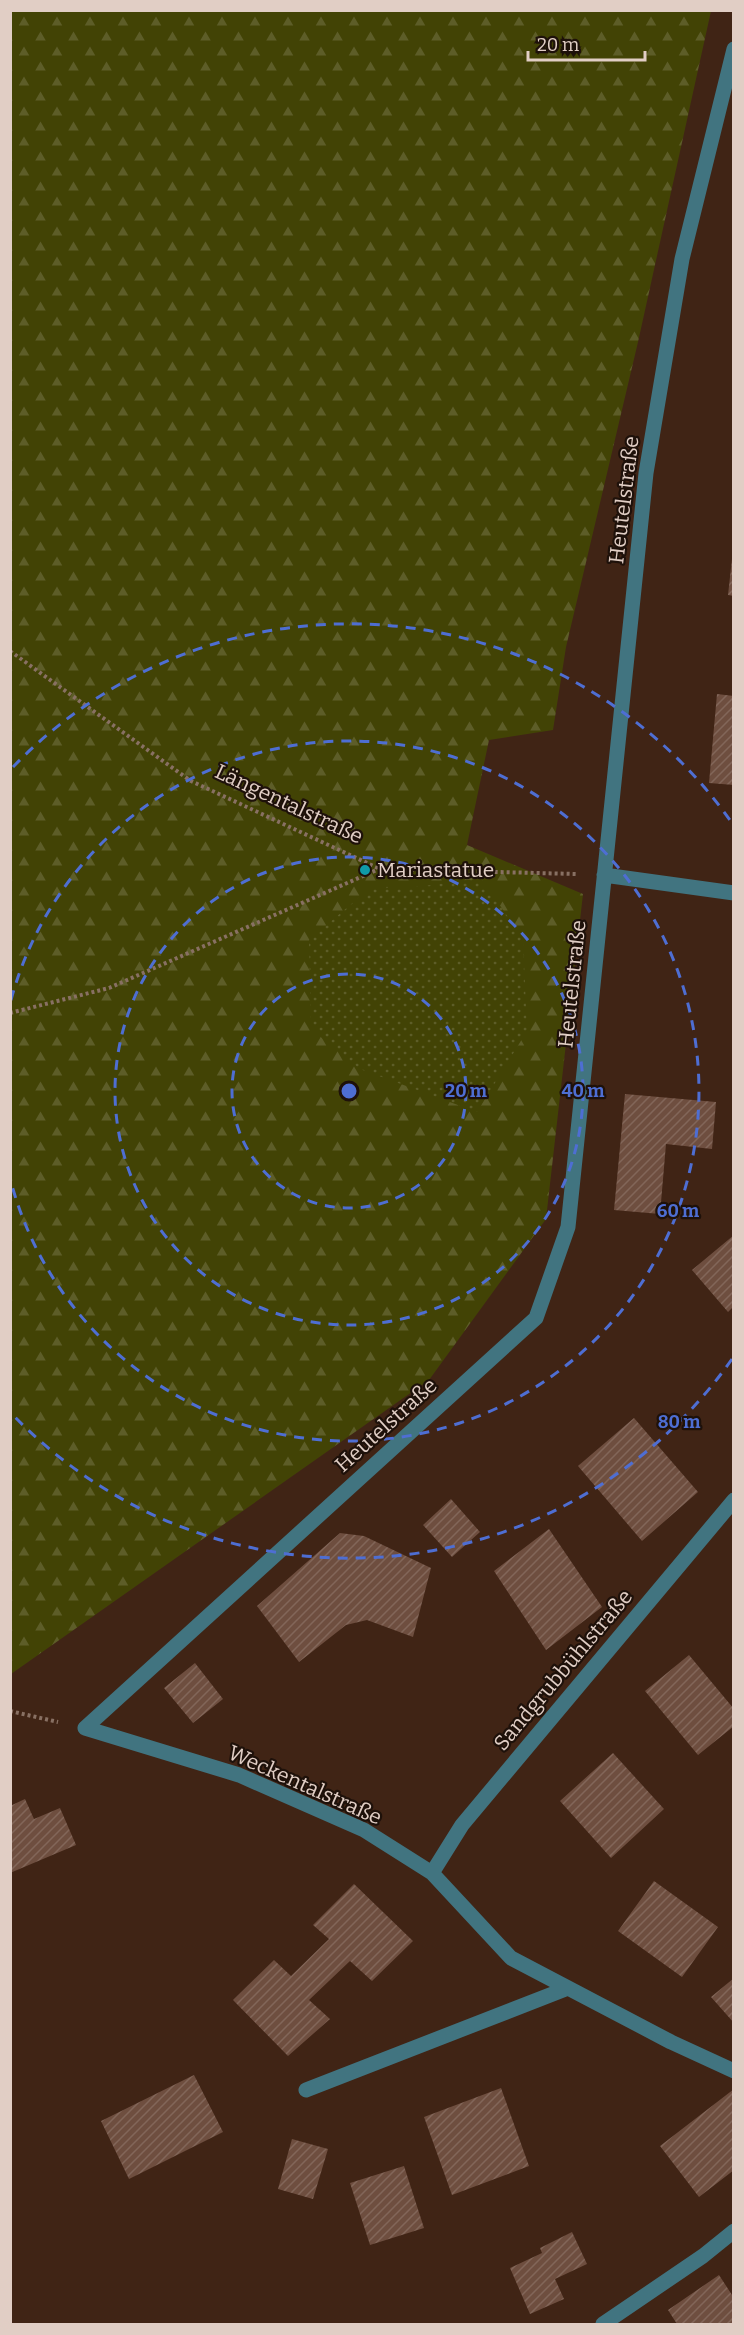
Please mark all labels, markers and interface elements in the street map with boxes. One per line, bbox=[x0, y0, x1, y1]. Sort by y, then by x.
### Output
scale bar bbox=[528, 24, 645, 62]
text: 20 m bbox=[537, 34, 579, 56]
street label: Heutelstraße bbox=[603, 435, 645, 565]
street label: Längentalstraße bbox=[211, 758, 367, 850]
place label: Mariastatue bbox=[377, 857, 494, 883]
marker: Mariastatue bbox=[358, 863, 372, 877]
street label: Heutelstraße bbox=[552, 919, 592, 1049]
text: 20 m bbox=[445, 1080, 487, 1102]
text: 40 m bbox=[562, 1080, 604, 1102]
centre of rings bbox=[339, 1081, 359, 1101]
text: 60 m bbox=[657, 1200, 699, 1222]
street label: Heutelstraße bbox=[330, 1372, 442, 1478]
text: 80 m bbox=[658, 1411, 700, 1433]
street label: Sandgrubbühlstraße bbox=[488, 1584, 638, 1756]
street label: Weckentalstraße bbox=[224, 1739, 386, 1831]

